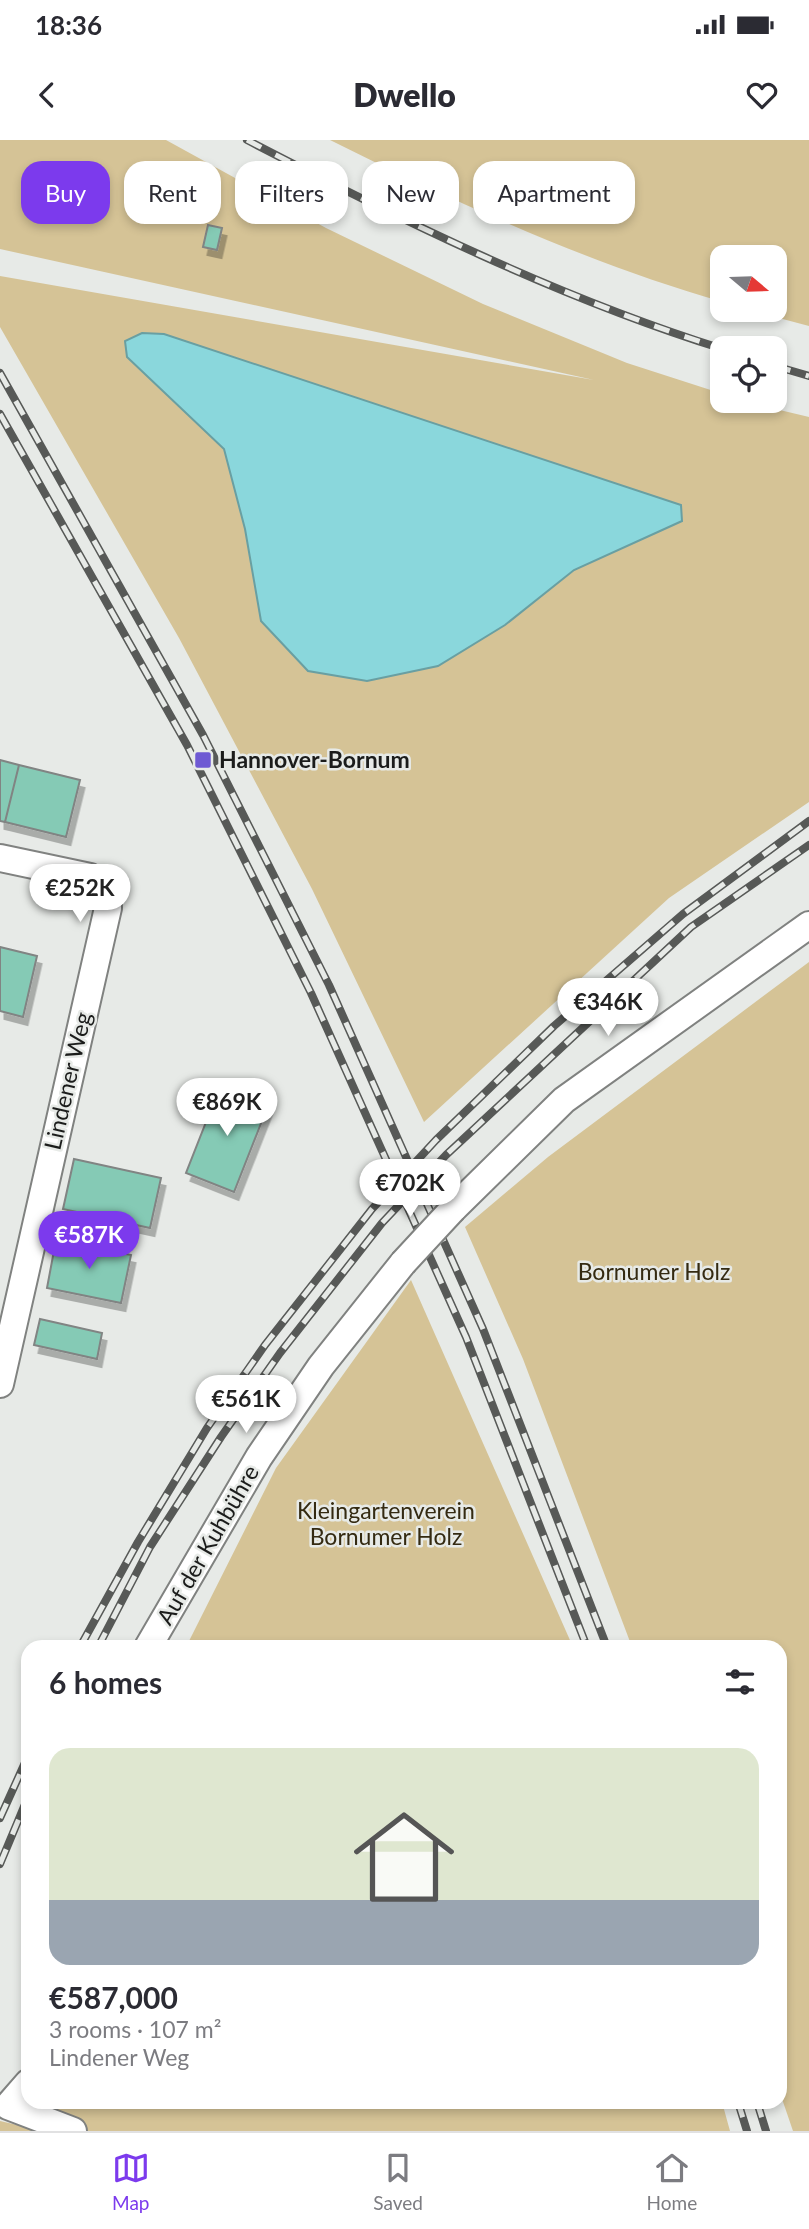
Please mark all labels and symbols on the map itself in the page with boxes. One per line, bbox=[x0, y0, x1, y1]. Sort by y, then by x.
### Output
north arrow bbox=[710, 245, 788, 322]
place label: Hannover-Bornum bbox=[219, 745, 410, 773]
marker: Hannover-Bornum bbox=[193, 750, 213, 770]
pin: €252K bbox=[31, 864, 129, 924]
pin: €346K bbox=[559, 978, 657, 1038]
street label: Lindener Weg bbox=[38, 1009, 96, 1152]
pin: €869K bbox=[178, 1079, 276, 1138]
pin: €702K bbox=[361, 1160, 459, 1219]
pin: €587K bbox=[40, 1212, 138, 1271]
park label: Bornumer Holz bbox=[578, 1257, 730, 1285]
pin: €561K bbox=[197, 1376, 295, 1435]
street label: Auf der Kuhbühre bbox=[150, 1460, 264, 1629]
park label: Kleingartenverein Bornumer Holz bbox=[297, 1496, 475, 1550]

